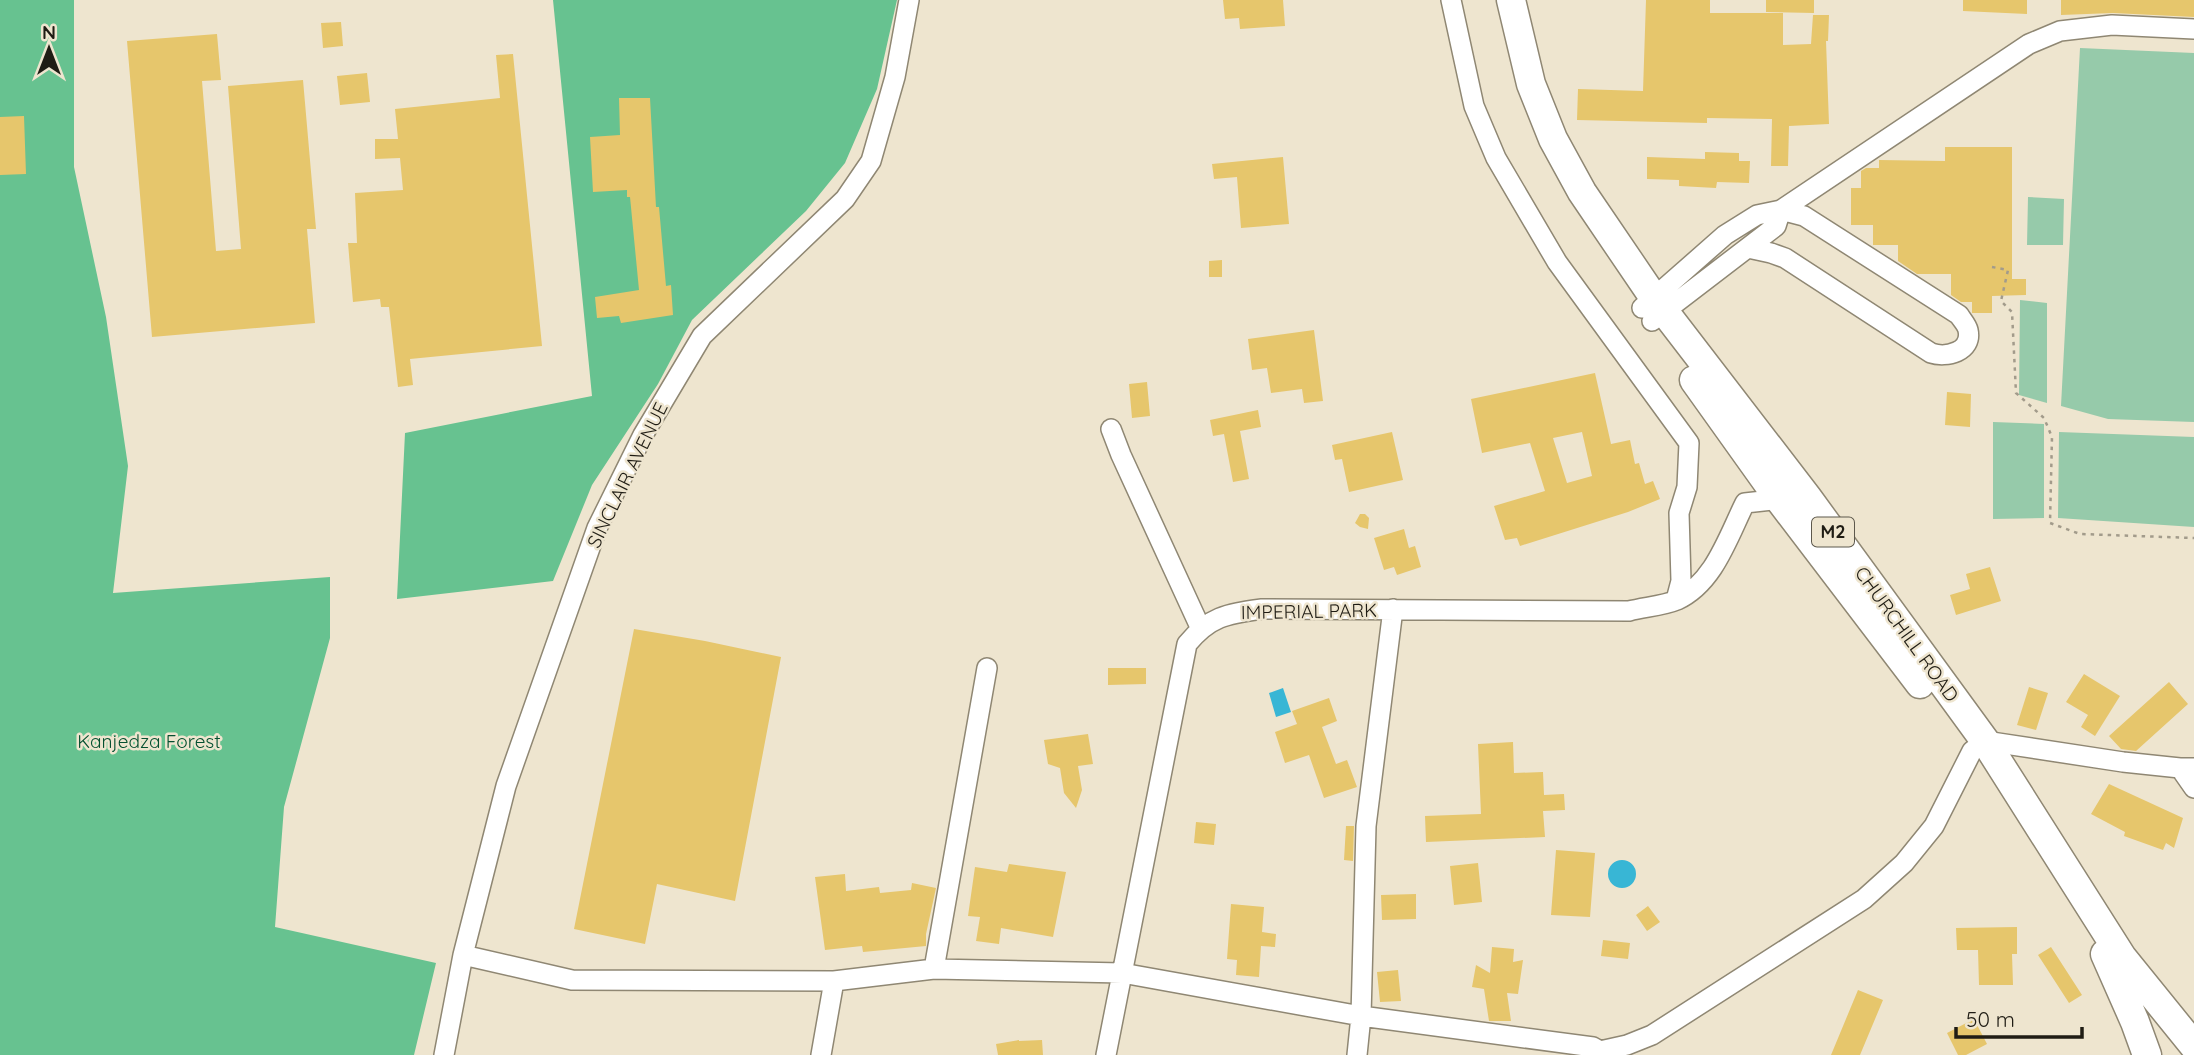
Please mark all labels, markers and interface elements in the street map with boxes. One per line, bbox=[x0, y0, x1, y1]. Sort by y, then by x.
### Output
north arrow bbox=[14, 14, 84, 84]
text: N bbox=[42, 20, 56, 44]
street label: SINCLAIR AVENUE bbox=[581, 398, 673, 552]
road number: M2 bbox=[1812, 518, 1854, 546]
street label: CHURCHILL ROAD bbox=[1850, 562, 1964, 706]
street label: IMPERIAL PARK bbox=[1241, 598, 1377, 624]
park label: Kanjedza Forest bbox=[77, 729, 221, 753]
scale bar bbox=[1956, 996, 2082, 1040]
text: 50 m bbox=[1966, 1006, 2015, 1032]

